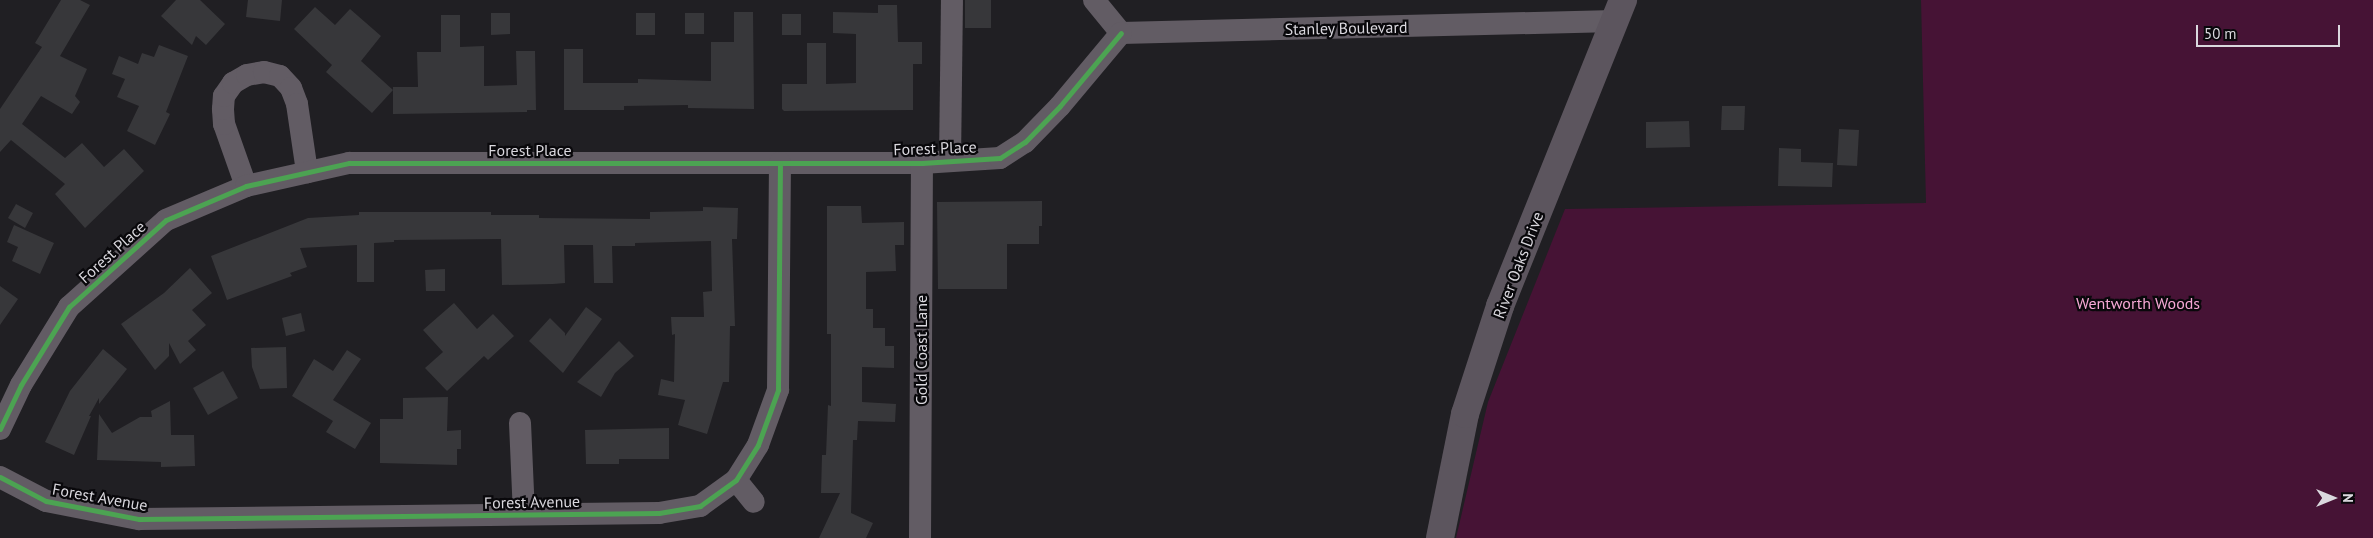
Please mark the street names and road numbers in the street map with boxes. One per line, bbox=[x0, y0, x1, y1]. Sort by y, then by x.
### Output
street label: Stanley Boulevard bbox=[1284, 17, 1408, 39]
street label: Forest Place bbox=[893, 137, 977, 159]
street label: Forest Place bbox=[488, 140, 572, 160]
street label: River Oaks Drive bbox=[1489, 209, 1547, 321]
street label: Forest Place bbox=[75, 217, 149, 287]
street label: Gold Coast Lane bbox=[911, 295, 931, 405]
street label: Forest Avenue bbox=[51, 479, 149, 515]
street label: Forest Avenue bbox=[483, 492, 581, 512]

